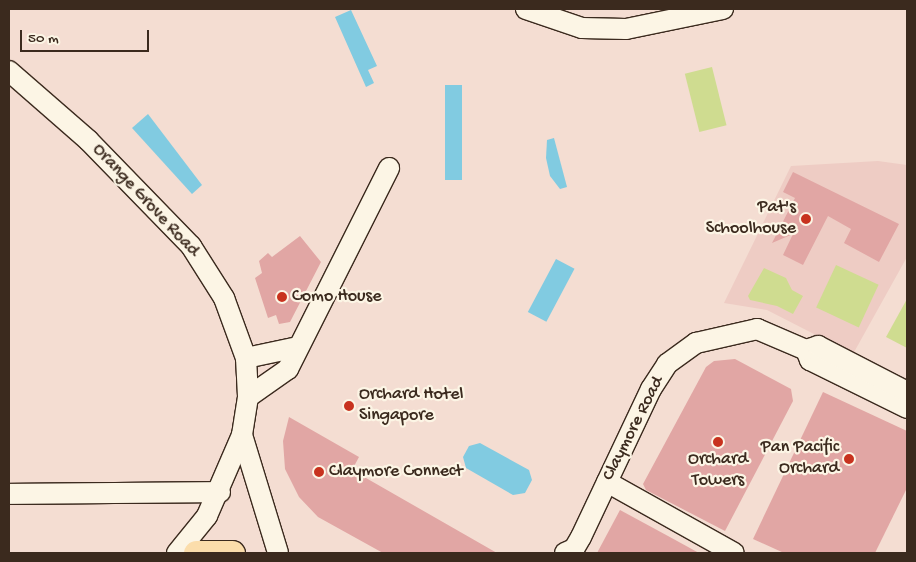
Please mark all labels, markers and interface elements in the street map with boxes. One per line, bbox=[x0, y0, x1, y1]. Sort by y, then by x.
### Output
scale bar bbox=[22, 20, 151, 52]
text: 50 m bbox=[28, 30, 59, 48]
street label: Orange Grove Road bbox=[87, 140, 203, 262]
place label: Pat's Schoolhouse bbox=[706, 198, 796, 240]
marker: Pat's Schoolhouse bbox=[800, 213, 812, 225]
place label: Como House bbox=[292, 286, 381, 308]
marker: Como House bbox=[276, 291, 288, 303]
street label: Claymore Road bbox=[599, 373, 669, 485]
place label: Orchard Hotel Singapore bbox=[359, 385, 463, 428]
marker: Orchard Hotel Singapore bbox=[343, 400, 355, 412]
marker: Orchard Towers bbox=[712, 436, 724, 448]
place label: Pan Pacific Orchard bbox=[761, 438, 839, 480]
place label: Orchard Towers bbox=[688, 450, 748, 492]
marker: Pan Pacific Orchard bbox=[843, 453, 855, 465]
place label: Claymore Connect bbox=[329, 461, 463, 483]
marker: Claymore Connect bbox=[313, 466, 325, 478]

